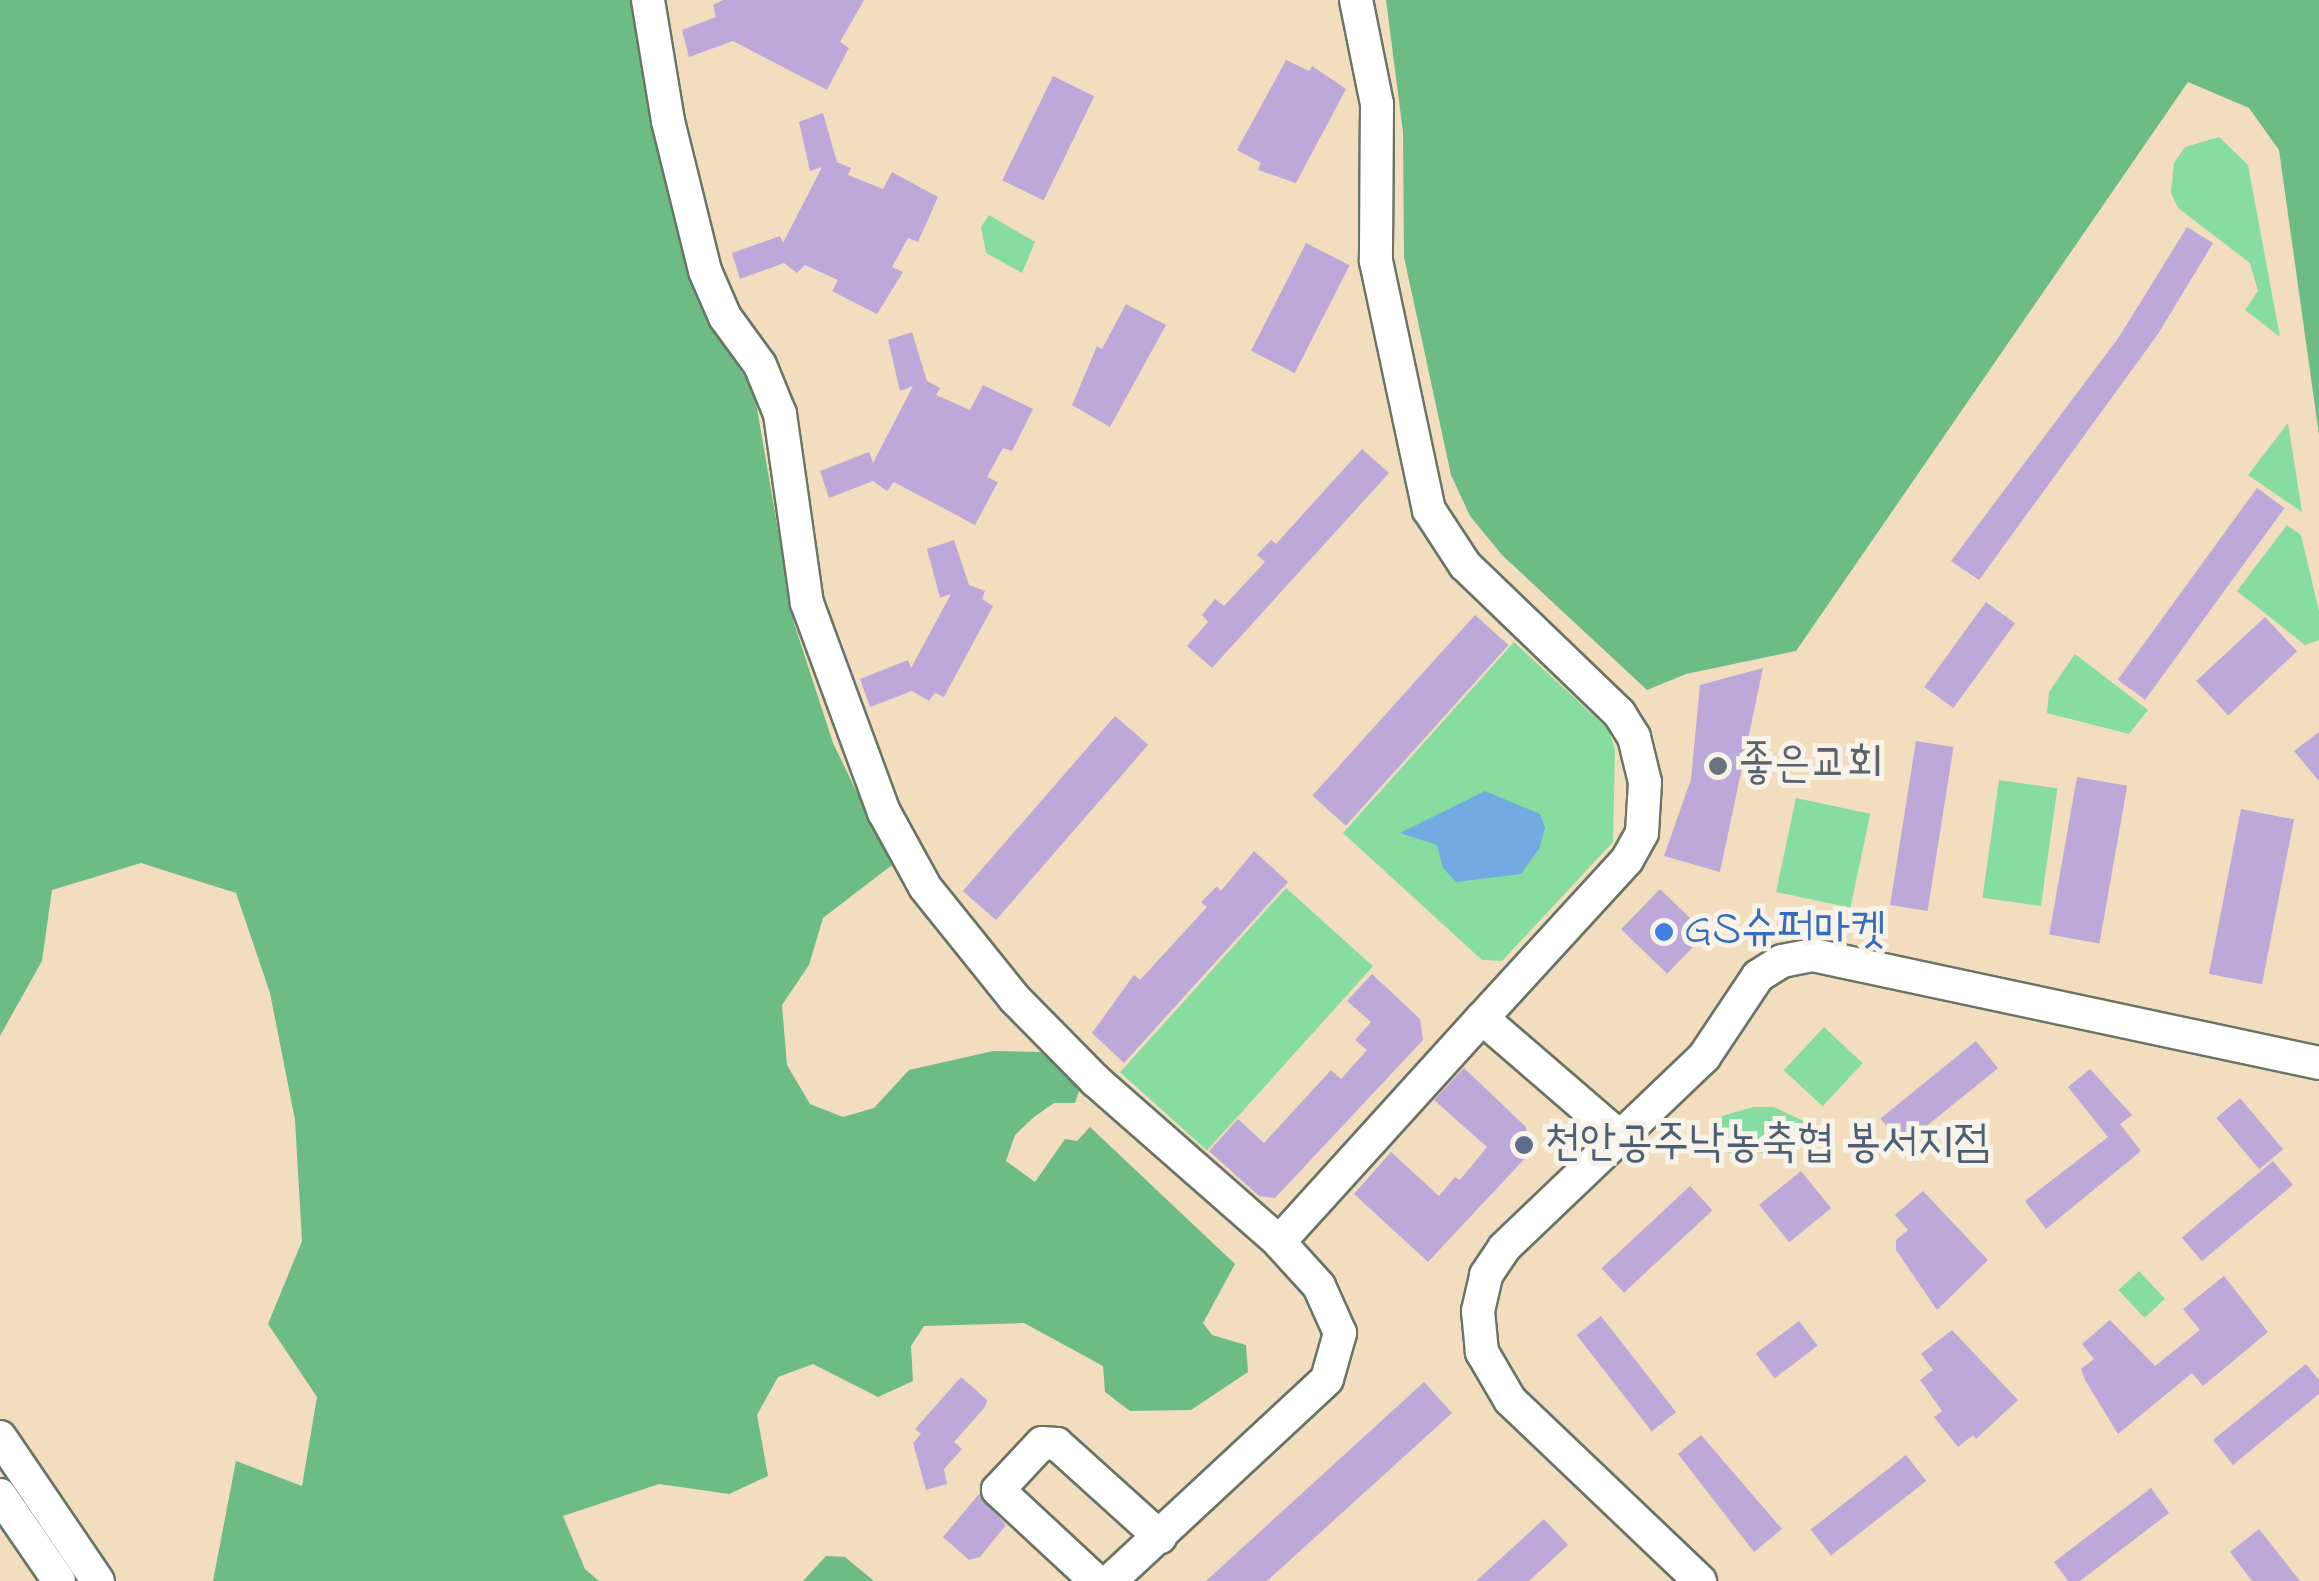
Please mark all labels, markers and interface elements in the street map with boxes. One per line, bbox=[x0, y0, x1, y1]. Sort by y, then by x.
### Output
place label: 좋은교회 bbox=[1738, 739, 1883, 793]
marker: 좋은교회 bbox=[1707, 755, 1729, 777]
place label: GS슈퍼마켓 bbox=[1684, 905, 1886, 959]
marker: GS슈퍼마켓 bbox=[1653, 921, 1675, 943]
place label: 천안공주낙농축협 봉서지점 bbox=[1544, 1118, 1990, 1172]
marker: 천안공주낙농축협 봉서지점 bbox=[1513, 1134, 1535, 1156]

